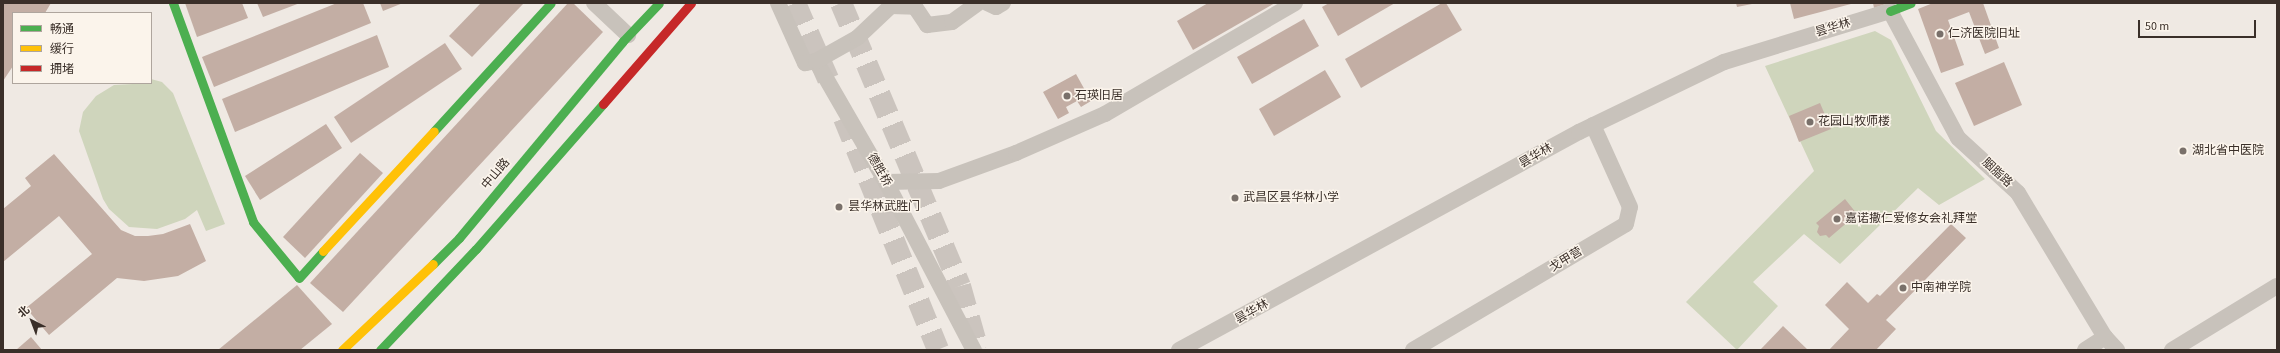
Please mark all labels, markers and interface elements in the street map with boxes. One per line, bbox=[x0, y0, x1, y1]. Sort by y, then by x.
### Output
legend bbox=[12, 12, 152, 84]
scale bar bbox=[2140, 12, 2258, 38]
street label: 昙华林 bbox=[1814, 16, 1852, 40]
text: 50 m bbox=[2145, 18, 2169, 35]
text: 畅通 bbox=[50, 21, 74, 38]
place label: 仁济医院旧址 bbox=[1948, 27, 2020, 41]
marker: 仁济医院旧址 bbox=[1935, 29, 1945, 39]
text: 缓行 bbox=[50, 41, 74, 58]
text: 拥堵 bbox=[50, 61, 74, 78]
place label: 石瑛旧居 bbox=[1075, 89, 1123, 103]
marker: 石瑛旧居 bbox=[1062, 91, 1072, 101]
place label: 花园山牧师楼 bbox=[1818, 115, 1890, 129]
marker: 花园山牧师楼 bbox=[1805, 117, 1815, 127]
street label: 昙华林 bbox=[1517, 141, 1555, 171]
place label: 湖北省中医院 bbox=[2192, 144, 2264, 158]
marker: 湖北省中医院 bbox=[2177, 145, 2189, 157]
street label: 德胜桥 bbox=[864, 151, 894, 189]
street label: 胭脂路 bbox=[1979, 155, 2015, 191]
street label: 中山路 bbox=[479, 156, 513, 192]
place label: 武昌区昙华林小学 bbox=[1243, 191, 1339, 205]
marker: 武昌区昙华林小学 bbox=[1230, 193, 1240, 203]
place label: 昙华林武胜门 bbox=[848, 200, 920, 214]
marker: 昙华林武胜门 bbox=[833, 201, 845, 213]
place label: 嘉诺撒仁爱修女会礼拜堂 bbox=[1845, 212, 1977, 226]
marker: 嘉诺撒仁爱修女会礼拜堂 bbox=[1832, 214, 1842, 224]
street label: 戈甲营 bbox=[1547, 245, 1585, 275]
place label: 中南神学院 bbox=[1911, 281, 1971, 295]
marker: 中南神学院 bbox=[1898, 283, 1908, 293]
street label: 昙华林 bbox=[1233, 297, 1271, 327]
north arrow bbox=[12, 301, 52, 341]
text: 北 bbox=[15, 302, 33, 321]

